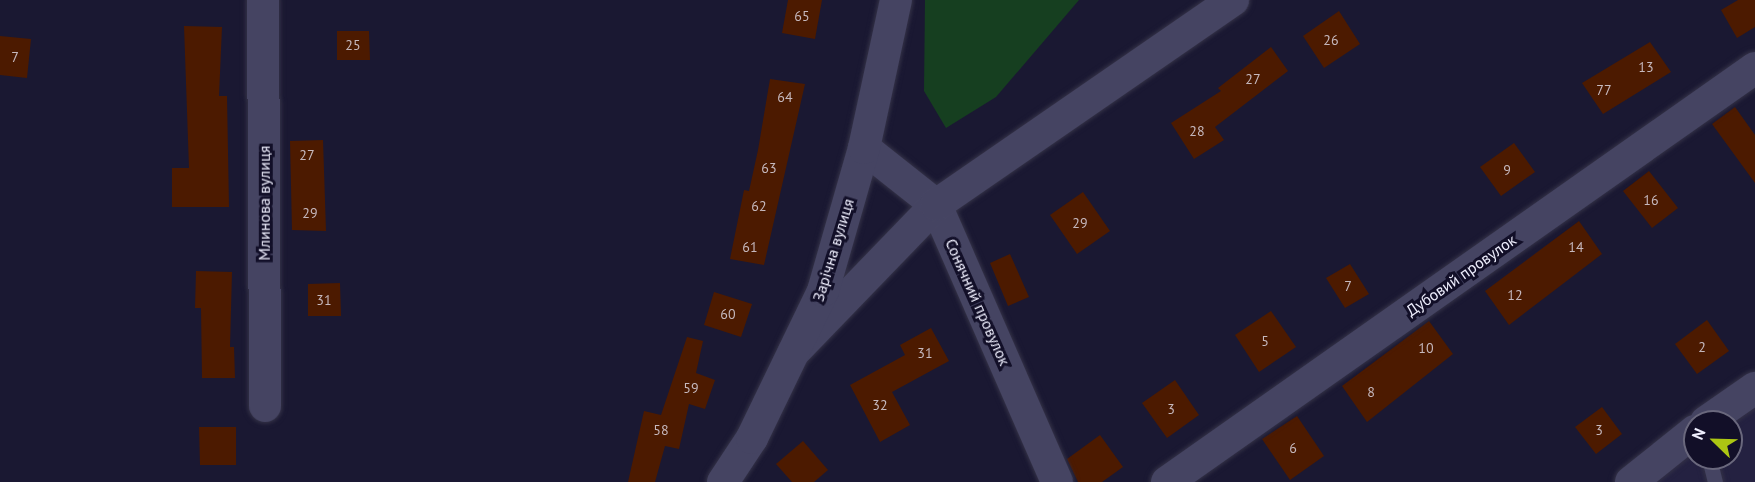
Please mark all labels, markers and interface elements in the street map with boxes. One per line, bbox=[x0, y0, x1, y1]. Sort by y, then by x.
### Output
house number: 65 bbox=[794, 8, 810, 24]
house number: 26 bbox=[1323, 32, 1339, 48]
house number: 25 bbox=[345, 37, 361, 53]
house number: 7 bbox=[11, 49, 19, 65]
house number: 13 bbox=[1638, 59, 1654, 75]
house number: 27 bbox=[1245, 71, 1261, 87]
house number: 77 bbox=[1596, 82, 1612, 98]
house number: 64 bbox=[777, 89, 793, 105]
house number: 28 bbox=[1189, 123, 1205, 139]
street label: Млинова вулиця bbox=[254, 145, 274, 261]
house number: 27 bbox=[299, 147, 315, 163]
house number: 63 bbox=[761, 160, 777, 176]
house number: 9 bbox=[1503, 162, 1511, 178]
house number: 16 bbox=[1643, 192, 1659, 208]
street label: Зарічна вулиця bbox=[808, 196, 858, 304]
house number: 62 bbox=[751, 198, 767, 214]
house number: 29 bbox=[302, 205, 318, 221]
house number: 29 bbox=[1072, 215, 1088, 231]
street label: Дубовий провулок bbox=[1402, 230, 1520, 320]
street label: Сонячний провулок bbox=[941, 236, 1015, 368]
house number: 61 bbox=[742, 239, 758, 255]
house number: 14 bbox=[1568, 239, 1584, 255]
house number: 7 bbox=[1344, 278, 1352, 294]
house number: 12 bbox=[1507, 287, 1523, 303]
house number: 31 bbox=[316, 292, 332, 308]
house number: 60 bbox=[720, 306, 736, 322]
house number: 5 bbox=[1261, 333, 1269, 349]
house number: 2 bbox=[1698, 339, 1706, 355]
house number: 10 bbox=[1418, 340, 1434, 356]
house number: 31 bbox=[917, 345, 933, 361]
house number: 59 bbox=[683, 380, 699, 396]
house number: 8 bbox=[1367, 384, 1375, 400]
house number: 32 bbox=[872, 397, 888, 413]
house number: 3 bbox=[1167, 401, 1175, 417]
north arrow bbox=[1683, 410, 1743, 470]
house number: 58 bbox=[653, 422, 669, 438]
house number: 3 bbox=[1595, 422, 1603, 438]
text: N bbox=[1687, 425, 1710, 443]
house number: 6 bbox=[1289, 440, 1297, 456]

